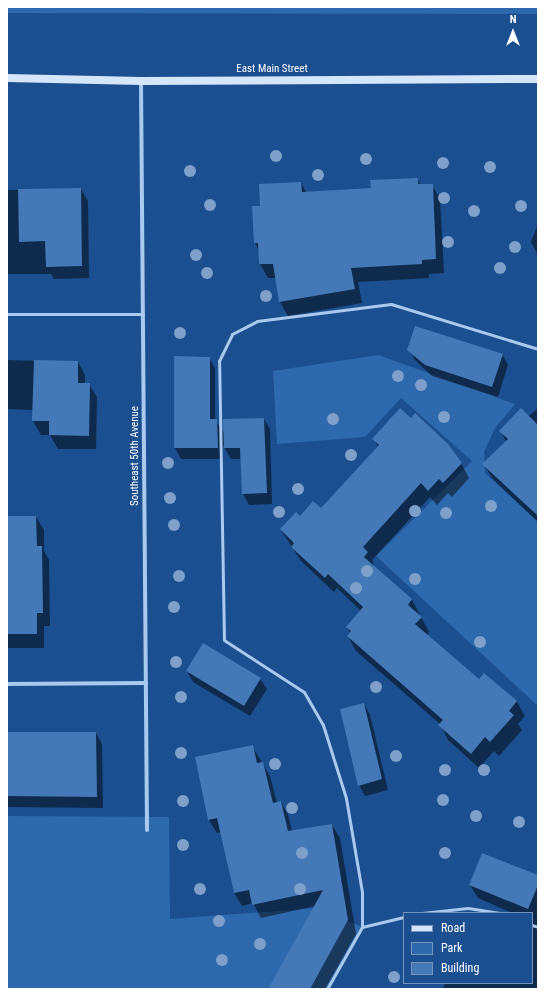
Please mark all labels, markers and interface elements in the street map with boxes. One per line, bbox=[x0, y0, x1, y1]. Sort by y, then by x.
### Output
north arrow bbox=[493, 12, 533, 52]
text: N bbox=[510, 13, 516, 26]
street label: East Main Street bbox=[236, 62, 308, 76]
street label: Southeast 50th Avenue bbox=[128, 406, 142, 506]
legend bbox=[403, 912, 533, 984]
text: Road bbox=[441, 921, 465, 935]
text: Park bbox=[441, 941, 462, 955]
text: Building bbox=[441, 961, 479, 975]

